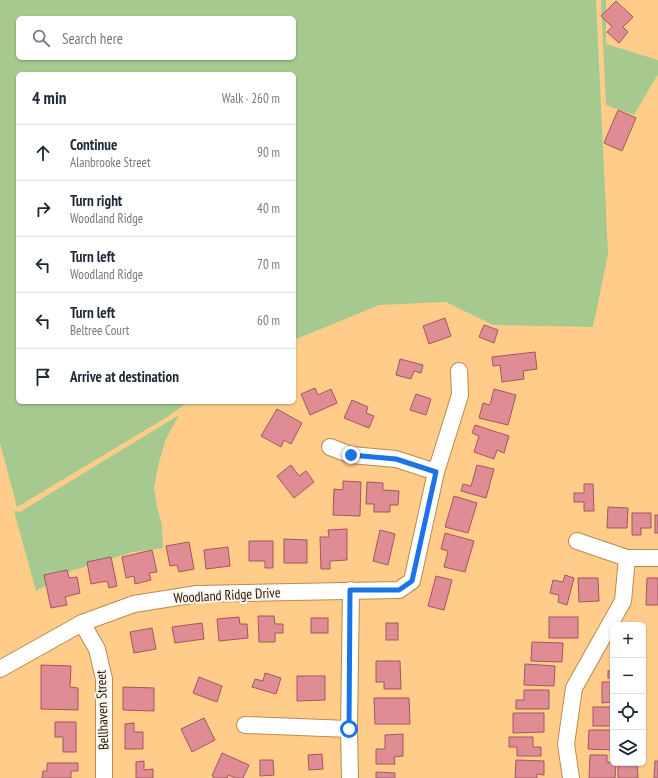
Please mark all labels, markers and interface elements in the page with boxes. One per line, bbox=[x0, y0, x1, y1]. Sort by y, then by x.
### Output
search box bbox=[16, 16, 296, 60]
icon: search bbox=[30, 27, 52, 49]
text: Search here bbox=[62, 29, 123, 48]
text: 4 min bbox=[32, 87, 66, 109]
text: Walk · 260 m bbox=[222, 90, 280, 107]
text: Continue bbox=[70, 135, 117, 154]
icon: ahead bbox=[32, 142, 54, 164]
text: 90 m bbox=[257, 144, 280, 161]
text: Alanbrooke Street bbox=[70, 154, 150, 171]
text: Turn right bbox=[70, 191, 122, 210]
icon: right bbox=[32, 198, 54, 220]
text: 40 m bbox=[257, 200, 280, 217]
text: Woodland Ridge bbox=[70, 210, 143, 227]
text: Turn left bbox=[70, 247, 115, 266]
icon: left bbox=[32, 254, 54, 276]
text: 70 m bbox=[257, 256, 280, 273]
text: Woodland Ridge bbox=[70, 266, 143, 283]
text: Turn left bbox=[70, 303, 115, 322]
icon: left bbox=[32, 310, 54, 332]
text: 60 m bbox=[257, 312, 280, 329]
text: Beltree Court bbox=[70, 322, 129, 339]
icon: arrive bbox=[32, 366, 54, 388]
text: Arrive at destination bbox=[70, 367, 179, 386]
route end bbox=[342, 446, 360, 464]
street label: Woodland Ridge Drive bbox=[173, 583, 281, 607]
map controls bbox=[610, 622, 646, 766]
button: + bbox=[610, 622, 646, 658]
button: − bbox=[610, 658, 646, 694]
street label: Bellhaven Street bbox=[92, 670, 112, 750]
button: locate bbox=[610, 694, 646, 730]
route start bbox=[340, 720, 358, 738]
button: layers bbox=[610, 730, 646, 766]

